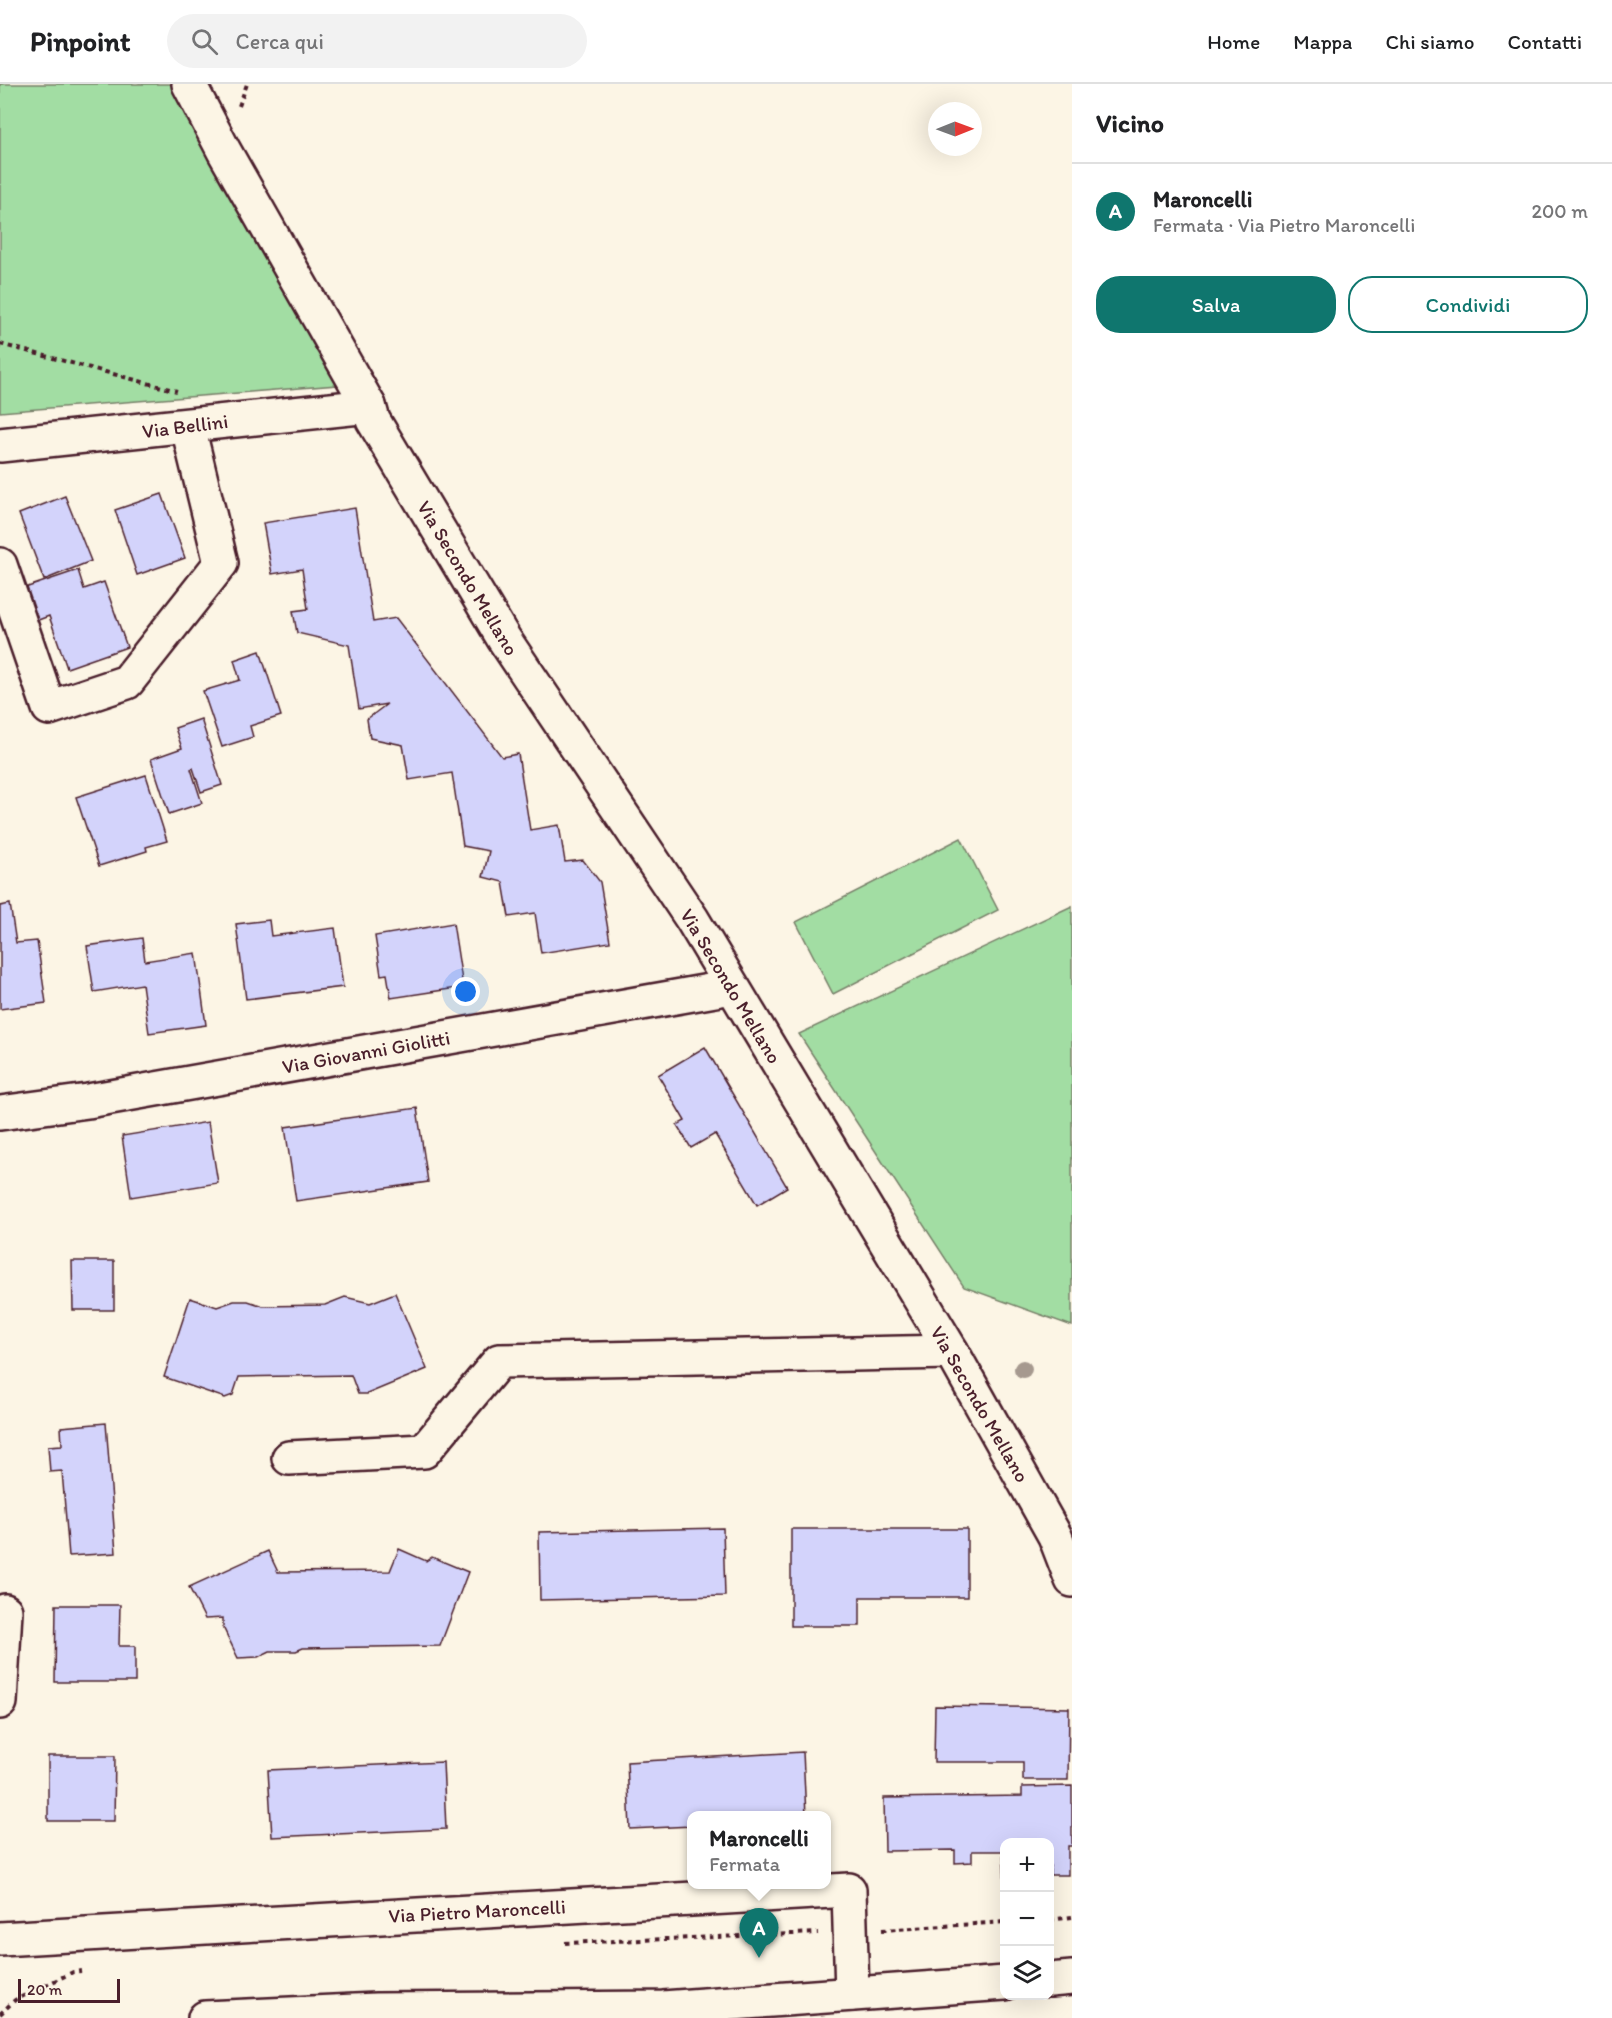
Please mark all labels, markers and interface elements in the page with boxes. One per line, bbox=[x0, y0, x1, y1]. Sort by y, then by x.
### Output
search box bbox=[167, 14, 587, 68]
text: Pinpoint bbox=[30, 24, 131, 58]
icon: search bbox=[188, 25, 221, 58]
text: Cerca qui bbox=[236, 28, 324, 55]
text: Home bbox=[1207, 29, 1260, 54]
text: Mappa bbox=[1293, 29, 1352, 54]
text: Chi siamo bbox=[1385, 29, 1474, 54]
text: Contatti bbox=[1507, 29, 1582, 54]
north arrow bbox=[928, 102, 982, 156]
text: Vicino bbox=[1096, 107, 1164, 139]
text: Maroncelli bbox=[1153, 186, 1252, 213]
text: A bbox=[1109, 199, 1122, 223]
text: 200 m bbox=[1532, 199, 1588, 223]
text: Fermata · Via Pietro Maroncelli bbox=[1153, 213, 1415, 237]
button: Salva bbox=[1096, 276, 1336, 333]
button: Condividi bbox=[1348, 276, 1588, 333]
street label: Via Bellini bbox=[141, 409, 229, 443]
street label: Via Secondo Mellano bbox=[412, 496, 524, 660]
street label: Via Secondo Mellano bbox=[675, 904, 787, 1068]
your location bbox=[451, 977, 480, 1006]
street label: Via Giovanni Giolitti bbox=[280, 1025, 452, 1079]
street label: Via Secondo Mellano bbox=[925, 1322, 1035, 1486]
popup bbox=[687, 1811, 831, 1889]
text: Maroncelli bbox=[709, 1825, 809, 1852]
map controls bbox=[1000, 1838, 1054, 2000]
button: + bbox=[1000, 1838, 1054, 1892]
text: Fermata bbox=[709, 1852, 780, 1876]
button: − bbox=[1000, 1892, 1054, 1946]
street label: Via Pietro Maroncelli bbox=[388, 1894, 566, 1928]
pin: A bbox=[740, 1908, 778, 1958]
button: layers bbox=[1000, 1946, 1054, 2000]
scale bar bbox=[18, 1976, 120, 2004]
text: 20 m bbox=[27, 1980, 62, 1999]

